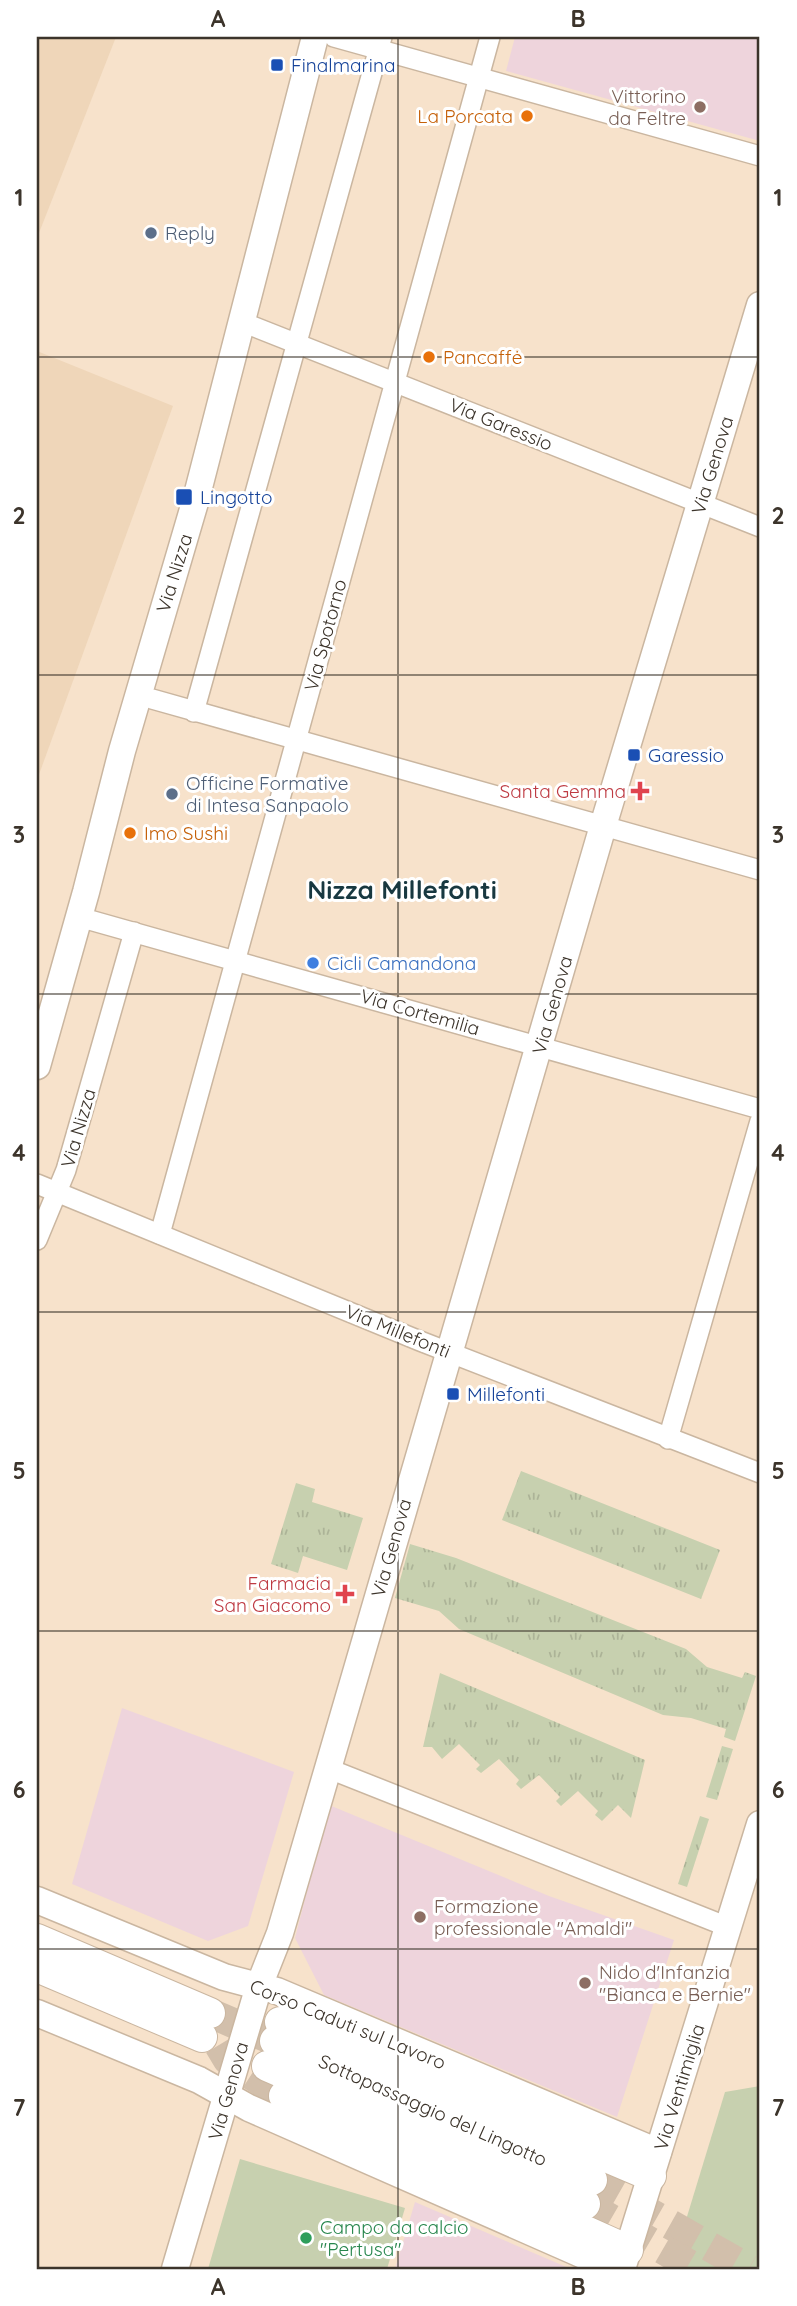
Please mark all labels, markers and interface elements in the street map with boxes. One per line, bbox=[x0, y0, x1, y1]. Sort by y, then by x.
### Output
text: A bbox=[211, 4, 226, 33]
text: B bbox=[570, 4, 586, 33]
place label: Finalmarina bbox=[291, 53, 395, 77]
marker: Finalmarina bbox=[269, 57, 285, 73]
place label: Vittorino da Feltre bbox=[608, 84, 686, 130]
marker: Vittorino da Feltre bbox=[692, 99, 708, 115]
place label: La Porcata bbox=[417, 104, 513, 128]
marker: La Porcata bbox=[519, 108, 535, 124]
text: 1 bbox=[15, 183, 23, 212]
text: 1 bbox=[774, 183, 782, 212]
place label: Reply bbox=[165, 221, 215, 245]
marker: Reply bbox=[143, 225, 159, 241]
place label: Pancaffė bbox=[443, 345, 523, 369]
marker: Pancaffė bbox=[421, 349, 437, 365]
street label: Via Garessio bbox=[446, 392, 556, 456]
street label: Via Genova bbox=[686, 413, 738, 517]
place label: Lingotto bbox=[200, 485, 272, 509]
marker: Lingotto bbox=[174, 487, 194, 507]
text: 2 bbox=[12, 501, 26, 530]
text: 2 bbox=[771, 501, 785, 530]
street label: Via Nizza bbox=[151, 531, 197, 615]
street label: Via Spotorno bbox=[299, 577, 351, 693]
place label: Garessio bbox=[648, 743, 724, 767]
marker: Garessio bbox=[626, 747, 642, 763]
place label: Officine Formative di Intesa Sanpaolo bbox=[186, 771, 349, 817]
place label: Santa Gemma bbox=[500, 779, 626, 803]
marker: Santa Gemma bbox=[632, 783, 648, 799]
marker: Officine Formative di Intesa Sanpaolo bbox=[164, 786, 180, 802]
text: 3 bbox=[13, 820, 25, 849]
text: 3 bbox=[772, 820, 784, 849]
place label: Imo Sushi bbox=[144, 821, 228, 845]
marker: Imo Sushi bbox=[122, 825, 138, 841]
district label: Nizza Millefonti bbox=[307, 873, 497, 906]
place label: Cicli Camandona bbox=[327, 951, 476, 975]
street label: Via Genova bbox=[527, 953, 577, 1057]
marker: Cicli Camandona bbox=[305, 955, 321, 971]
street label: Via Cortemilia bbox=[358, 984, 482, 1040]
street label: Via Nizza bbox=[55, 1086, 101, 1170]
text: 4 bbox=[12, 1138, 26, 1167]
text: 4 bbox=[771, 1138, 785, 1167]
street label: Via Millefonti bbox=[342, 1299, 454, 1363]
place label: Millefonti bbox=[467, 1382, 545, 1406]
marker: Millefonti bbox=[445, 1386, 461, 1402]
text: 5 bbox=[12, 1456, 26, 1485]
text: 5 bbox=[771, 1456, 785, 1485]
street label: Via Genova bbox=[366, 1496, 416, 1600]
place label: Farmacia San Giacomo bbox=[214, 1571, 331, 1617]
marker: Farmacia San Giacomo bbox=[337, 1586, 353, 1602]
text: 6 bbox=[13, 1775, 25, 1804]
text: 6 bbox=[772, 1775, 784, 1804]
place label: Formazione professionale "Amaldi" bbox=[434, 1894, 632, 1940]
marker: Formazione professionale "Amaldi" bbox=[412, 1909, 428, 1925]
place label: Nido d'Infanzia "Bianca e Bernie" bbox=[599, 1960, 751, 2006]
street label: Corso Caduti sul Lavoro bbox=[246, 1974, 450, 2074]
marker: Nido d'Infanzia "Bianca e Bernie" bbox=[577, 1975, 593, 1991]
street label: Via Ventimiglia bbox=[648, 2021, 710, 2153]
street label: Via Genova bbox=[203, 2039, 253, 2143]
street label: Sottopassaggio del Lingotto bbox=[315, 2049, 551, 2171]
text: 7 bbox=[13, 2093, 26, 2122]
text: 7 bbox=[772, 2093, 785, 2122]
place label: Campo da calcio "Pertusa" bbox=[320, 2215, 469, 2261]
marker: Campo da calcio "Pertusa" bbox=[298, 2230, 314, 2246]
text: A bbox=[211, 2272, 226, 2301]
text: B bbox=[570, 2272, 586, 2301]

